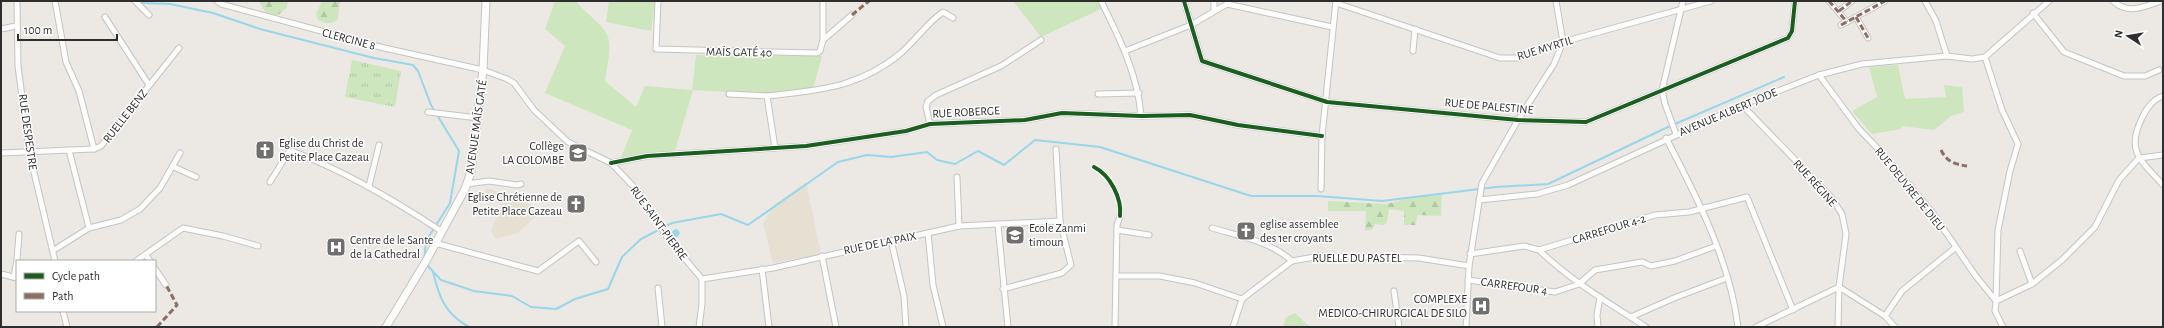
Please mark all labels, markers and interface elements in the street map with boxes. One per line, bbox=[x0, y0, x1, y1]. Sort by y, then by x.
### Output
scale bar bbox=[18, 16, 117, 42]
north arrow bbox=[2108, 16, 2148, 56]
text: 100 m bbox=[24, 24, 52, 36]
street label: CLERCINE 8 bbox=[321, 26, 377, 52]
text: N bbox=[2113, 29, 2125, 39]
street label: RUE MYRTIL bbox=[1516, 34, 1574, 62]
street label: MAÏS GATÉ 40 bbox=[706, 44, 772, 59]
street label: AVENUE MAÏS GATÉ bbox=[462, 79, 489, 175]
street label: AVENUE ALBERT JODE bbox=[1677, 86, 1779, 138]
street label: RUELLE BENZ bbox=[100, 87, 150, 145]
street label: RUE DESPESTRE bbox=[17, 93, 39, 171]
street label: RUE DE PALESTINE bbox=[1444, 96, 1534, 116]
street label: RUE ROBERGE bbox=[932, 104, 1000, 120]
place label: Eglise du Christ de Petite Place Cazeau bbox=[279, 137, 369, 163]
church icon: Eglise du Christ de Petite Place Cazeau bbox=[254, 139, 276, 161]
place label: Collège LA COLOMBE bbox=[502, 140, 564, 166]
school or university icon: Collège LA COLOMBE bbox=[567, 142, 589, 164]
street label: RUE OEUVRE DE DIEU bbox=[1873, 145, 1947, 233]
street label: RUE RÉGINE bbox=[1791, 157, 1840, 209]
street label: RUE SAINT-PIERRE bbox=[628, 184, 690, 262]
place label: Eglise Chrétienne de Petite Place Cazeau bbox=[467, 191, 562, 217]
church icon: Eglise Chrétienne de Petite Place Cazeau bbox=[565, 193, 587, 215]
street label: CARREFOUR 4-2 bbox=[1571, 212, 1648, 246]
place label: eglise assemblee des 1er croyants bbox=[1260, 218, 1339, 245]
church icon: eglise assemblee des 1er croyants bbox=[1235, 220, 1257, 242]
place label: Ecole Zanmi timoun bbox=[1029, 222, 1086, 248]
school or university icon: Ecole Zanmi timoun bbox=[1004, 224, 1026, 246]
street label: RUE DE LA PAIX bbox=[843, 229, 917, 257]
place label: Centre de le Sante de la Cathedral bbox=[350, 234, 433, 260]
hospital icon: Centre de le Sante de la Cathedral bbox=[325, 236, 347, 258]
street label: RUELLE DU PASTEL bbox=[1312, 252, 1402, 264]
legend bbox=[16, 260, 156, 312]
text: Cycle path bbox=[52, 270, 100, 283]
street label: CARREFOUR 4 bbox=[1480, 275, 1548, 297]
text: Path bbox=[52, 290, 74, 302]
place label: COMPLEXE MEDICO-CHIRURGICAL DE SILO bbox=[1318, 293, 1467, 319]
hospital icon: COMPLEXE MEDICO-CHIRURGICAL DE SILO bbox=[1470, 295, 1492, 317]

